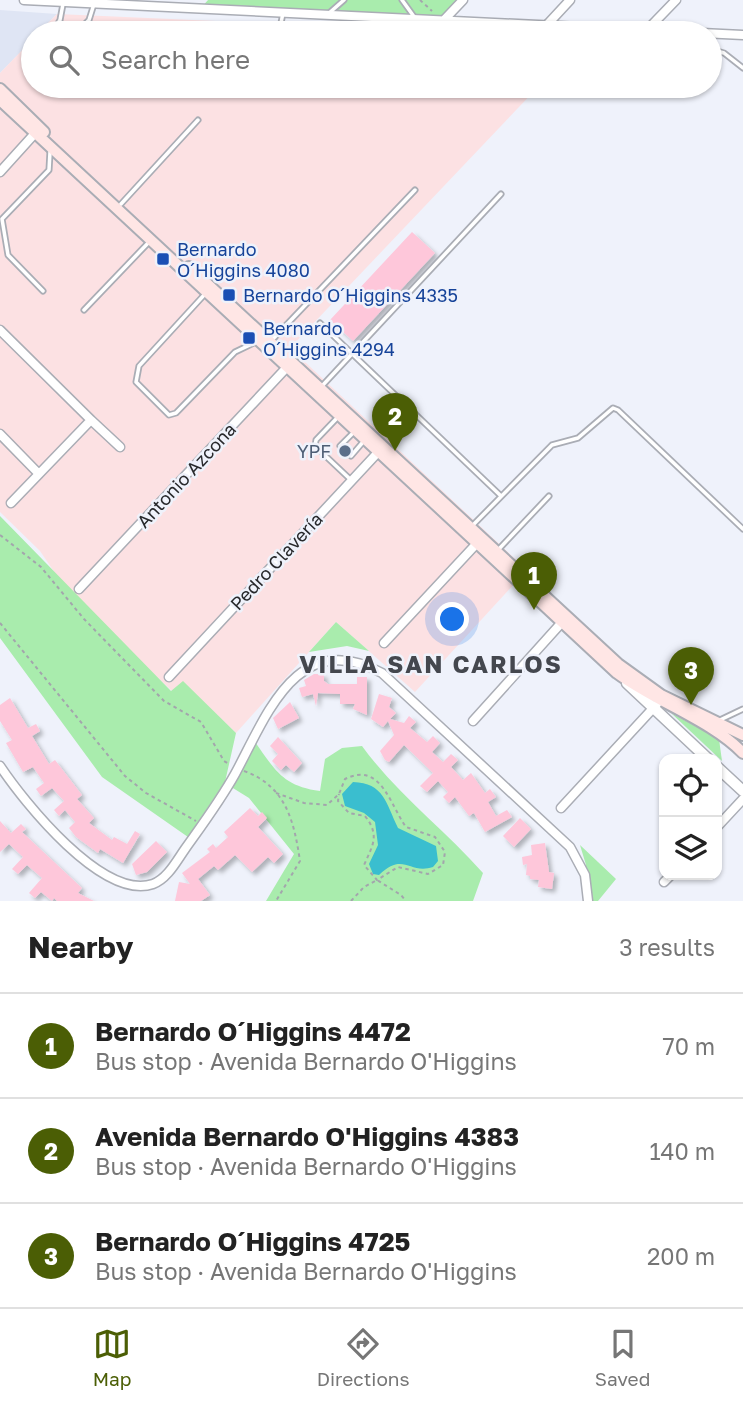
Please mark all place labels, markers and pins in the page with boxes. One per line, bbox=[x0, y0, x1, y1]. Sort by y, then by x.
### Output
place label: Bernardo O´Higgins 4080 bbox=[177, 238, 310, 281]
marker: Bernardo O´Higgins 4080 bbox=[155, 251, 171, 267]
place label: Bernardo O´Higgins 4335 bbox=[243, 284, 458, 306]
marker: Bernardo O´Higgins 4335 bbox=[221, 287, 237, 303]
place label: Bernardo O´Higgins 4294 bbox=[263, 317, 395, 360]
marker: Bernardo O´Higgins 4294 bbox=[241, 330, 257, 346]
pin: 2 bbox=[372, 393, 418, 451]
place label: YPF bbox=[297, 440, 331, 462]
marker: YPF bbox=[337, 443, 353, 459]
pin: 1 bbox=[511, 552, 557, 610]
pin: 3 bbox=[668, 647, 714, 705]

